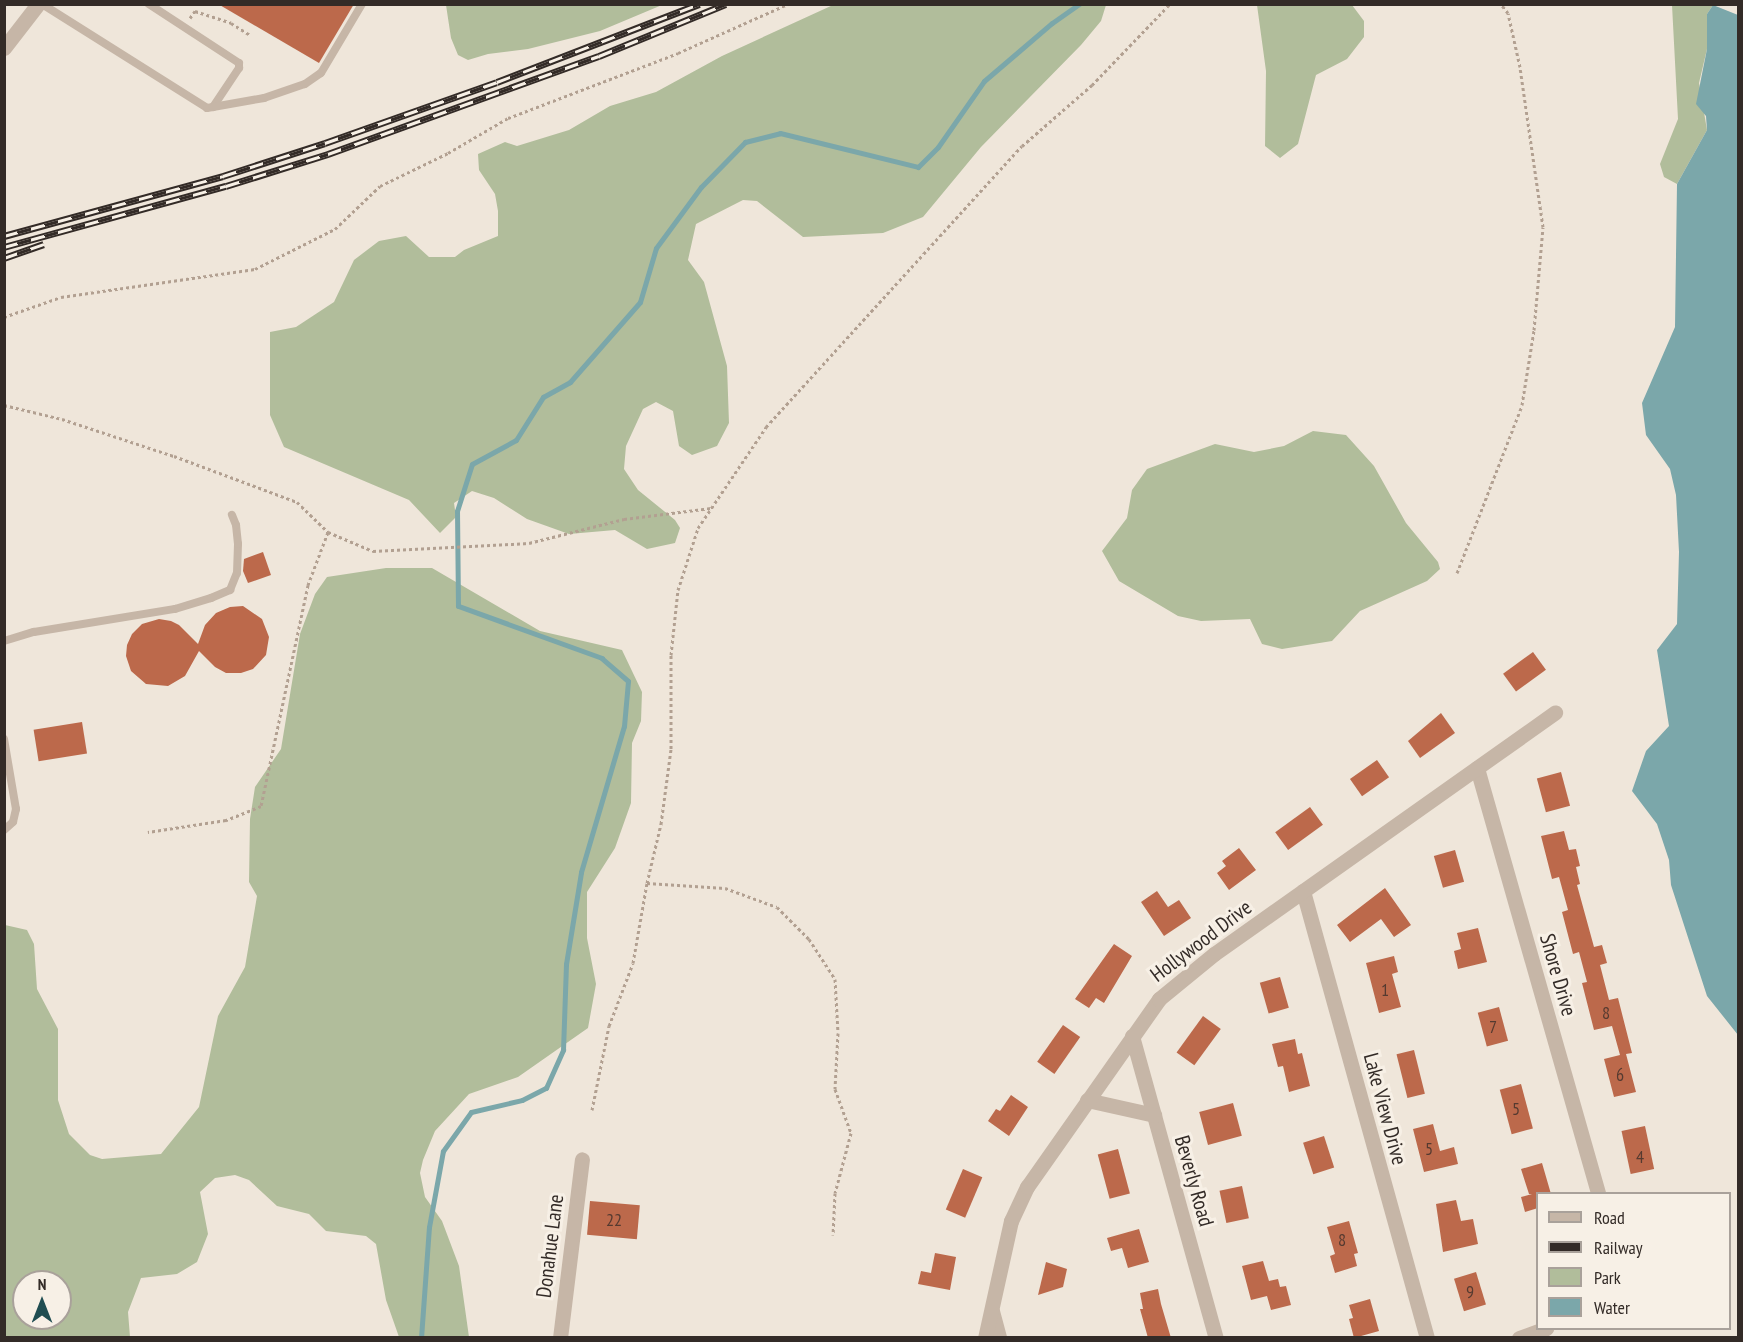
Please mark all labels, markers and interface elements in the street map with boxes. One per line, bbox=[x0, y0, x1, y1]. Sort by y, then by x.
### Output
street label: Hollywood Drive bbox=[1145, 895, 1257, 987]
street label: Shore Drive bbox=[1534, 931, 1582, 1019]
house number: 1 bbox=[1381, 979, 1389, 1001]
house number: 8 bbox=[1602, 1002, 1610, 1024]
house number: 7 bbox=[1489, 1016, 1497, 1038]
street label: Lake View Drive bbox=[1358, 1050, 1412, 1168]
house number: 6 bbox=[1616, 1064, 1624, 1086]
house number: 5 bbox=[1512, 1098, 1520, 1120]
street label: Beverly Road bbox=[1169, 1132, 1219, 1230]
house number: 5 bbox=[1425, 1138, 1433, 1160]
house number: 4 bbox=[1636, 1146, 1644, 1168]
legend bbox=[1536, 1192, 1731, 1330]
street label: Donahue Lane bbox=[531, 1193, 569, 1299]
text: Road bbox=[1594, 1206, 1625, 1229]
house number: 22 bbox=[606, 1209, 622, 1231]
house number: 8 bbox=[1338, 1229, 1346, 1251]
text: Railway bbox=[1594, 1236, 1643, 1259]
text: Park bbox=[1594, 1266, 1621, 1289]
north arrow bbox=[12, 1270, 72, 1330]
text: N bbox=[38, 1274, 46, 1294]
house number: 9 bbox=[1466, 1281, 1474, 1303]
text: Water bbox=[1594, 1296, 1630, 1319]

